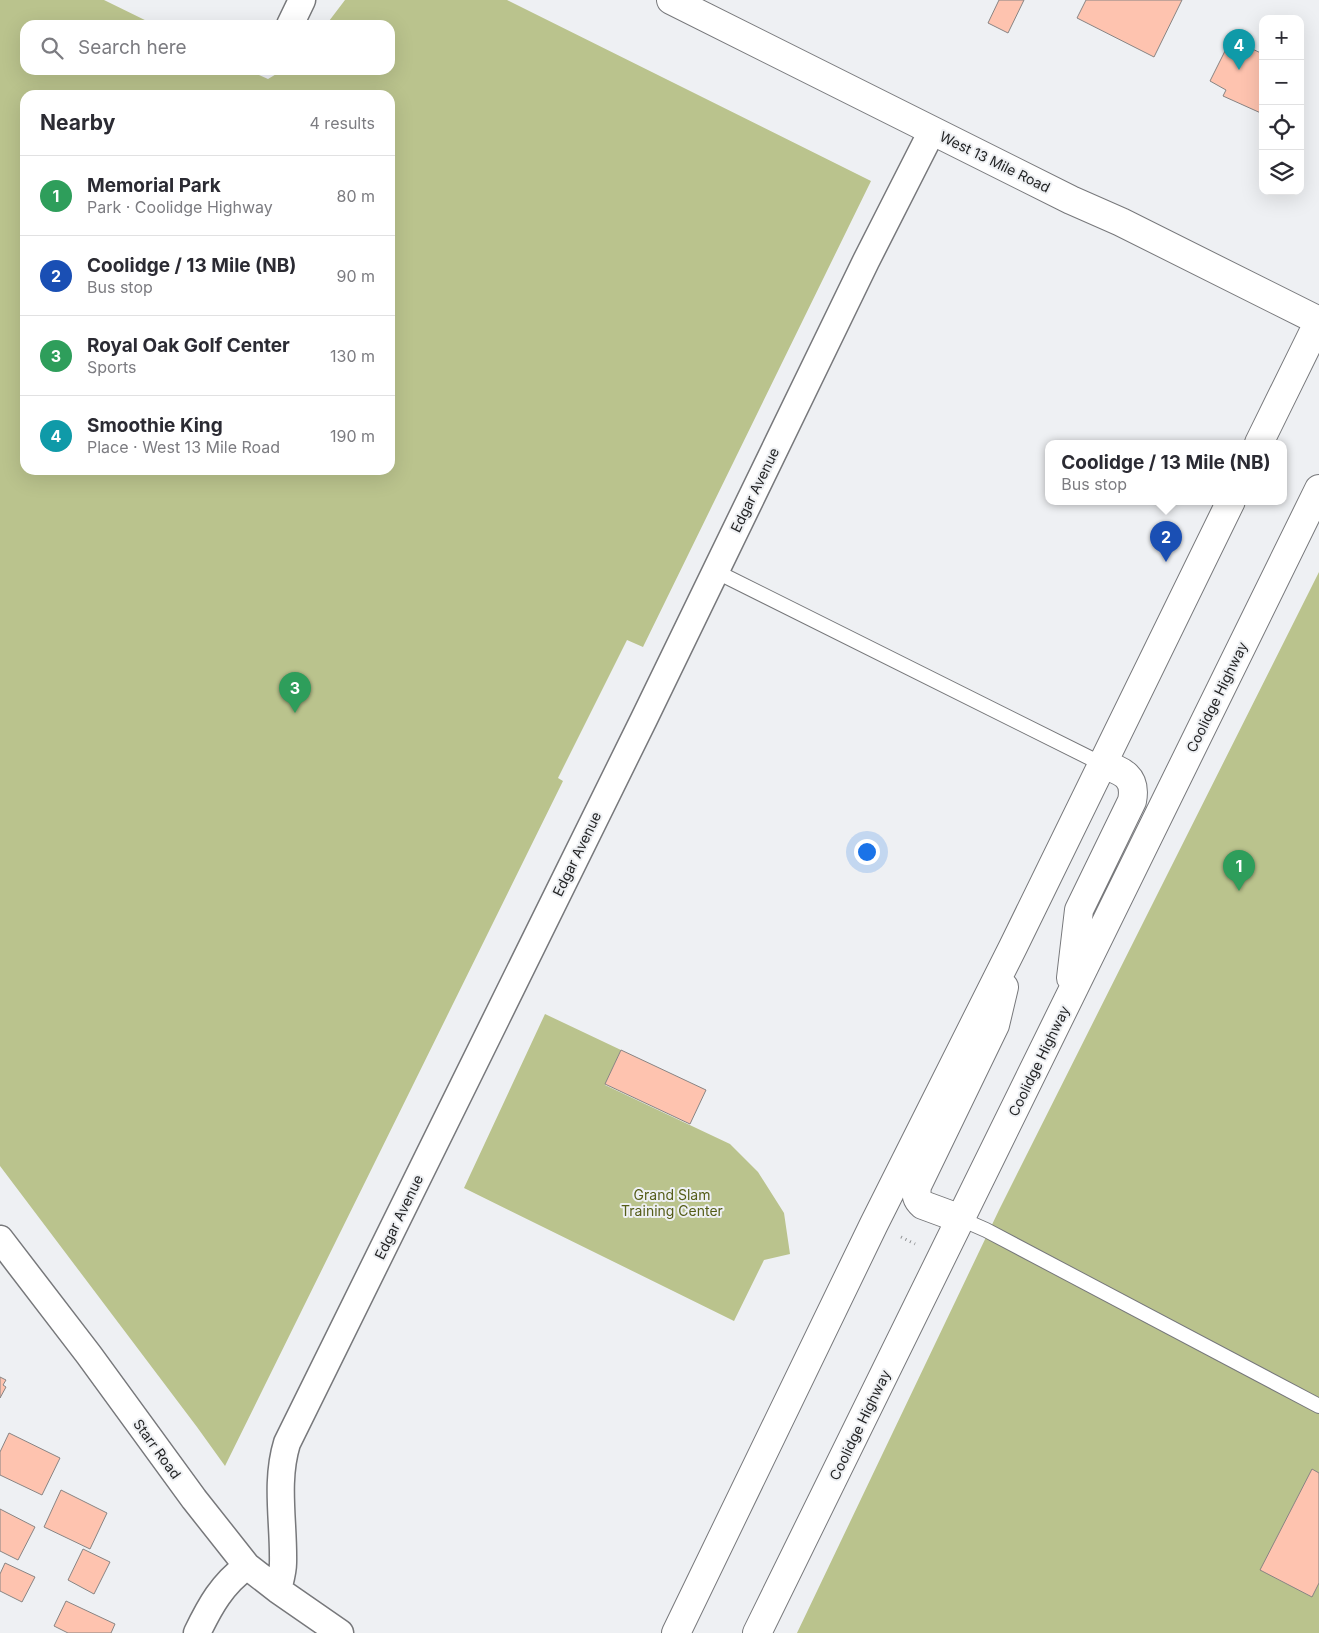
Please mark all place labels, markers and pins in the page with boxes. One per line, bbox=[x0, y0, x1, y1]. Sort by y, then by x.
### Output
pin: 4 bbox=[1223, 29, 1255, 70]
pin: 2 bbox=[1150, 521, 1182, 562]
pin: 3 bbox=[279, 672, 311, 713]
pin: 1 bbox=[1223, 850, 1255, 891]

